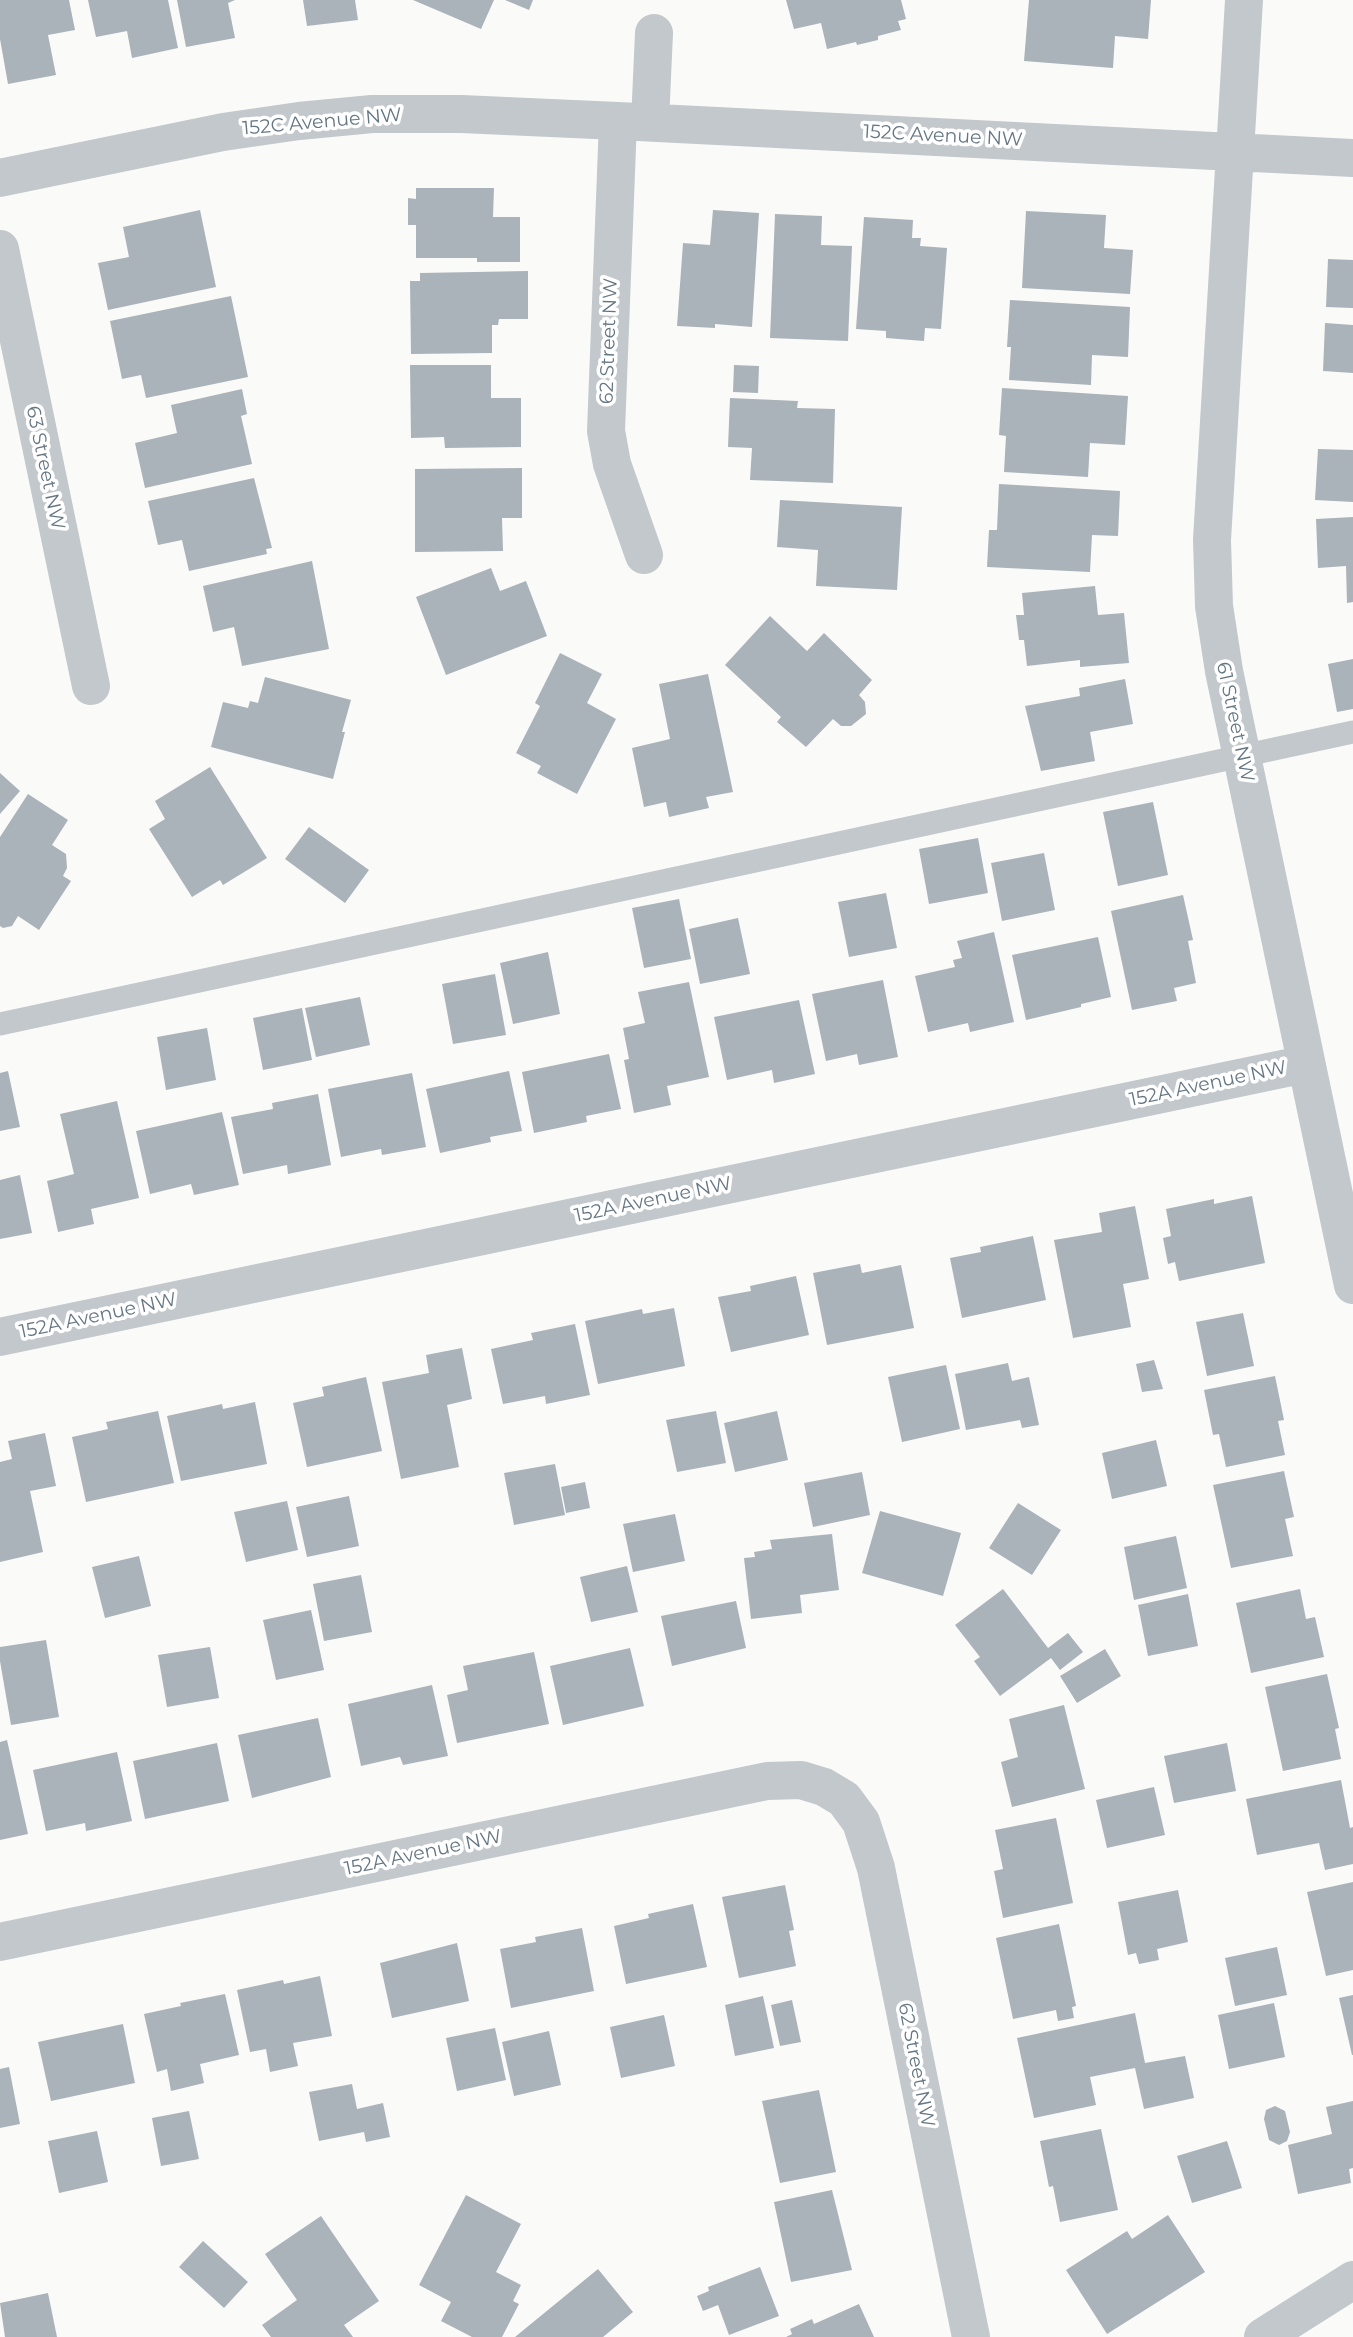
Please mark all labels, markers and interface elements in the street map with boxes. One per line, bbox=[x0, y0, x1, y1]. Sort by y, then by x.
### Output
street label: 152C Avenue NW bbox=[241, 104, 403, 140]
street label: 152C Avenue NW bbox=[863, 120, 1023, 152]
street label: 62 Street NW bbox=[595, 278, 623, 404]
street label: 63 Street NW bbox=[21, 404, 69, 532]
street label: 61 Street NW bbox=[1211, 660, 1259, 784]
street label: 152A Avenue NW bbox=[1127, 1056, 1289, 1112]
street label: 152A Avenue NW bbox=[572, 1172, 734, 1228]
street label: 152A Avenue NW bbox=[17, 1288, 179, 1344]
street label: 152A Avenue NW bbox=[342, 1825, 504, 1881]
street label: 62 Street NW bbox=[893, 2001, 939, 2129]

